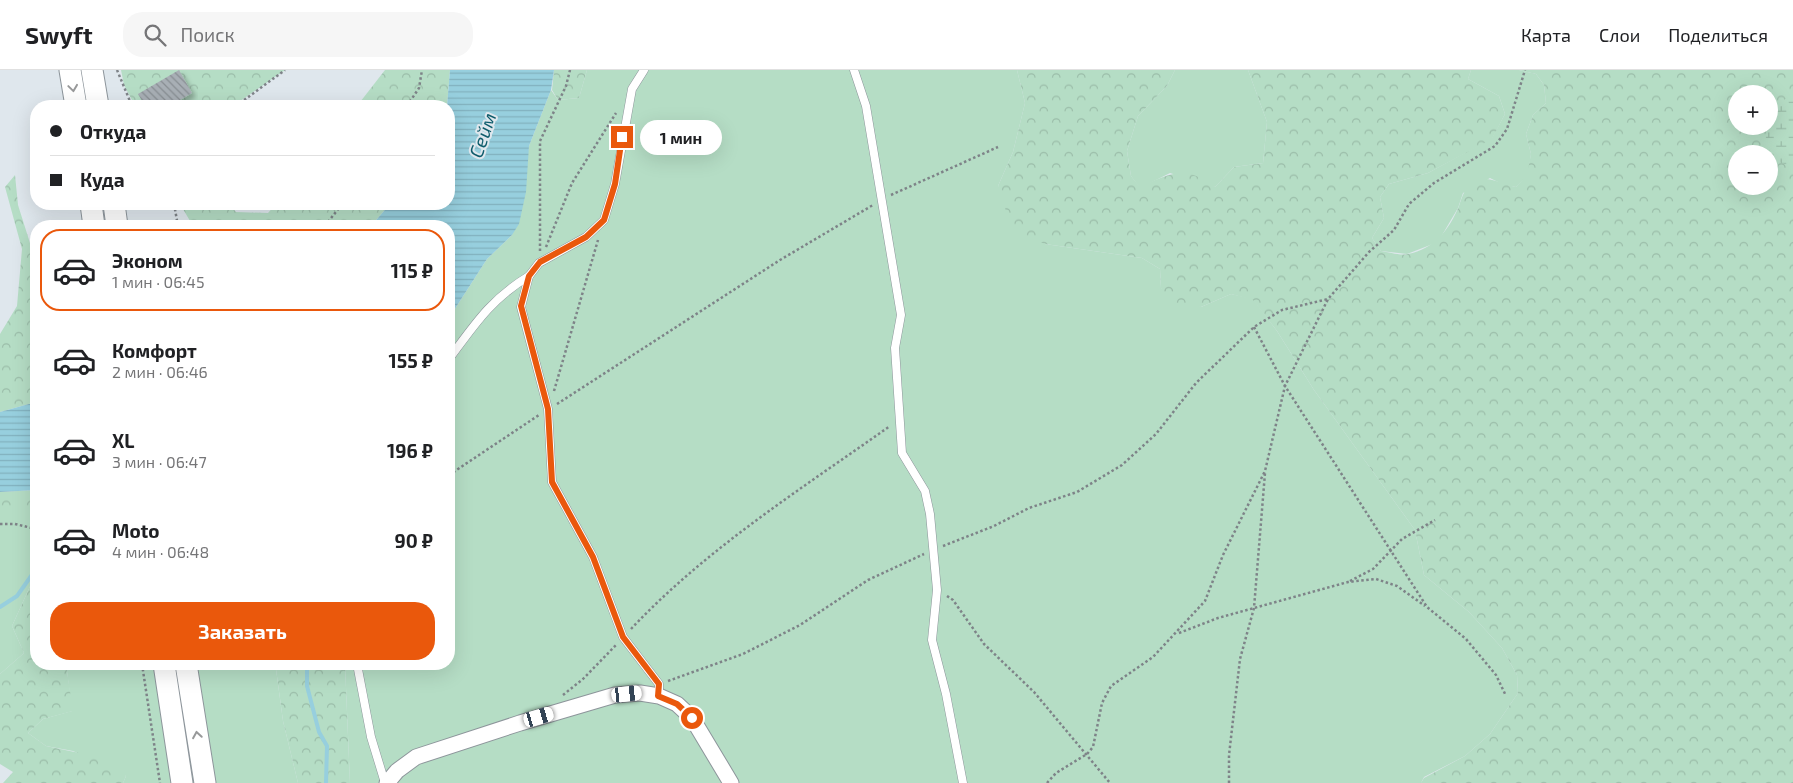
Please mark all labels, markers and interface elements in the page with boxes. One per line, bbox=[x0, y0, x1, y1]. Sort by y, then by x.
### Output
search box bbox=[123, 12, 473, 57]
text: Swyft bbox=[25, 20, 93, 49]
icon: search bbox=[141, 21, 169, 49]
text: Поиск bbox=[181, 23, 235, 46]
text: Карта bbox=[1521, 24, 1571, 46]
text: Слои bbox=[1599, 24, 1640, 46]
text: Поделиться bbox=[1668, 24, 1768, 46]
one-way arrow bbox=[67, 84, 78, 92]
map controls bbox=[1728, 85, 1778, 195]
button: + bbox=[1728, 85, 1778, 135]
water label: Сейм bbox=[464, 110, 500, 160]
text: Откуда bbox=[80, 120, 146, 143]
callout: 1 мин bbox=[640, 120, 722, 154]
route end bbox=[611, 126, 633, 148]
text: 1 мин bbox=[660, 128, 702, 147]
button: − bbox=[1728, 145, 1778, 195]
text: Куда bbox=[80, 168, 125, 191]
icon: car bbox=[52, 248, 97, 293]
text: Эконом bbox=[112, 249, 183, 272]
text: 115 ₽ bbox=[391, 259, 433, 282]
text: 1 мин · 06:45 bbox=[112, 272, 205, 291]
icon: car bbox=[52, 338, 97, 383]
text: Комфорт bbox=[112, 339, 197, 362]
text: 155 ₽ bbox=[388, 349, 433, 372]
text: 2 мин · 06:46 bbox=[112, 362, 208, 381]
icon: car bbox=[52, 428, 97, 473]
text: XL bbox=[112, 429, 134, 452]
text: 196 ₽ bbox=[387, 439, 433, 462]
text: 3 мин · 06:47 bbox=[112, 452, 207, 471]
icon: car bbox=[52, 518, 97, 563]
text: Moto bbox=[112, 519, 160, 542]
text: 90 ₽ bbox=[394, 529, 433, 552]
text: 4 мин · 06:48 bbox=[112, 542, 209, 561]
button: Заказать bbox=[50, 602, 435, 660]
car bbox=[611, 685, 642, 703]
car bbox=[522, 706, 555, 728]
route start bbox=[681, 707, 703, 729]
one-way arrow bbox=[193, 730, 203, 739]

